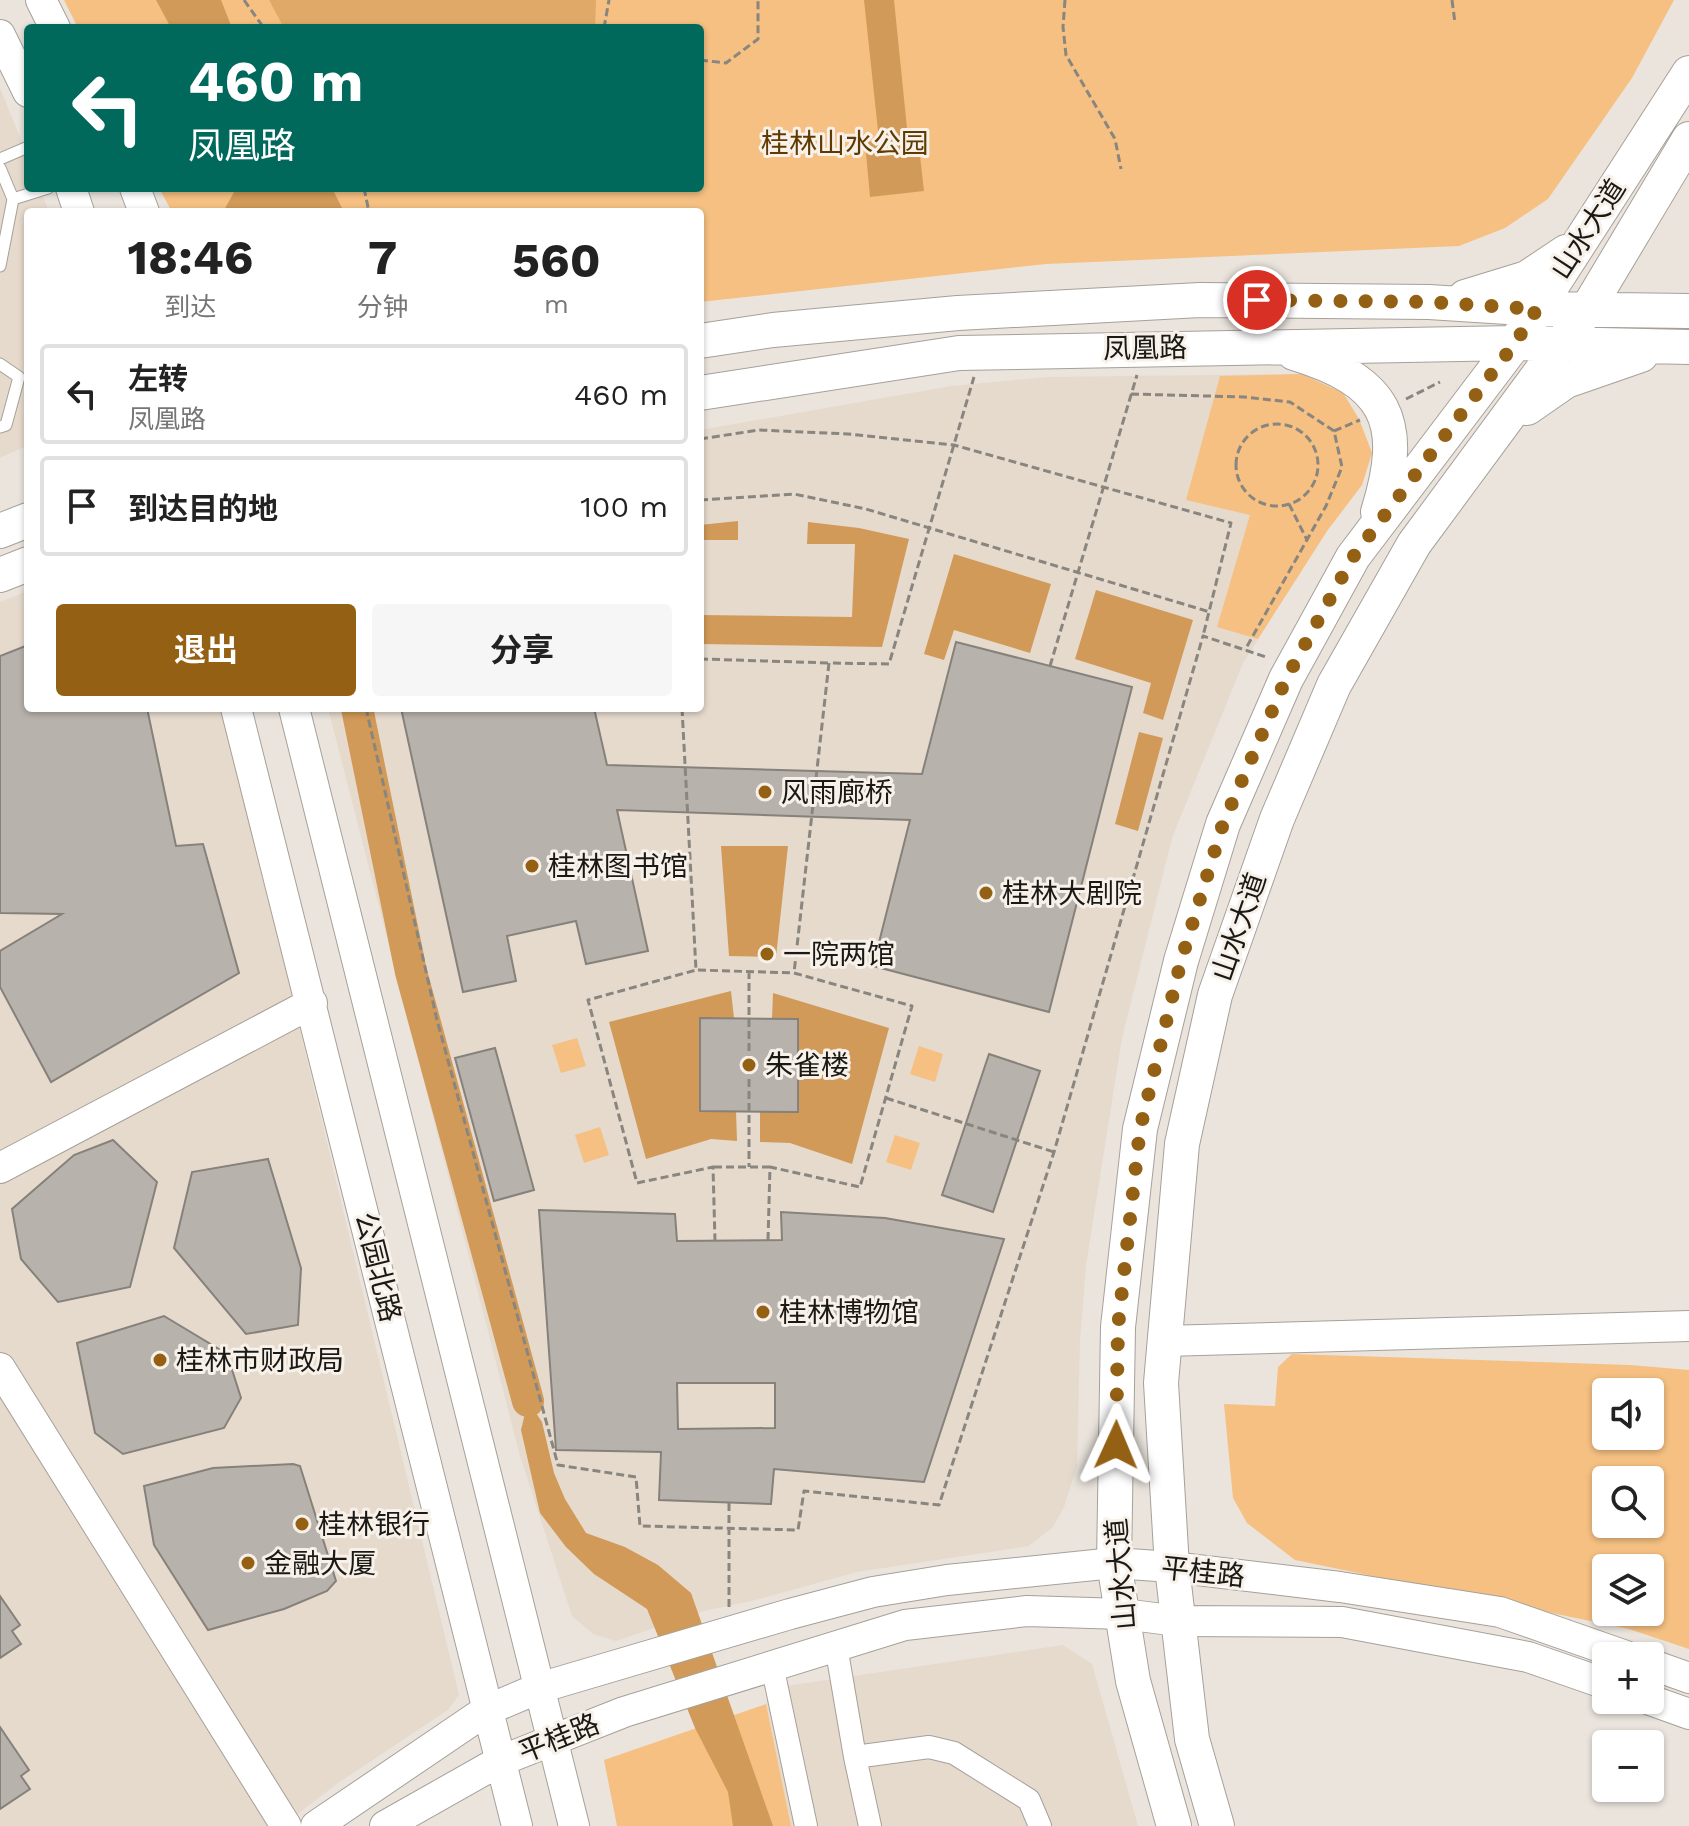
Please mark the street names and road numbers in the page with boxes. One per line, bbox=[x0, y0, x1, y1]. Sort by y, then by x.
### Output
street label: 山水大道 bbox=[1544, 173, 1632, 285]
street label: 凤凰路 bbox=[1103, 331, 1187, 365]
street label: 山水大道 bbox=[1205, 869, 1273, 985]
street label: 公园北路 bbox=[348, 1209, 408, 1325]
street label: 山水大道 bbox=[1100, 1517, 1142, 1631]
street label: 平桂路 bbox=[1159, 1551, 1247, 1593]
street label: 平桂路 bbox=[514, 1707, 604, 1769]

